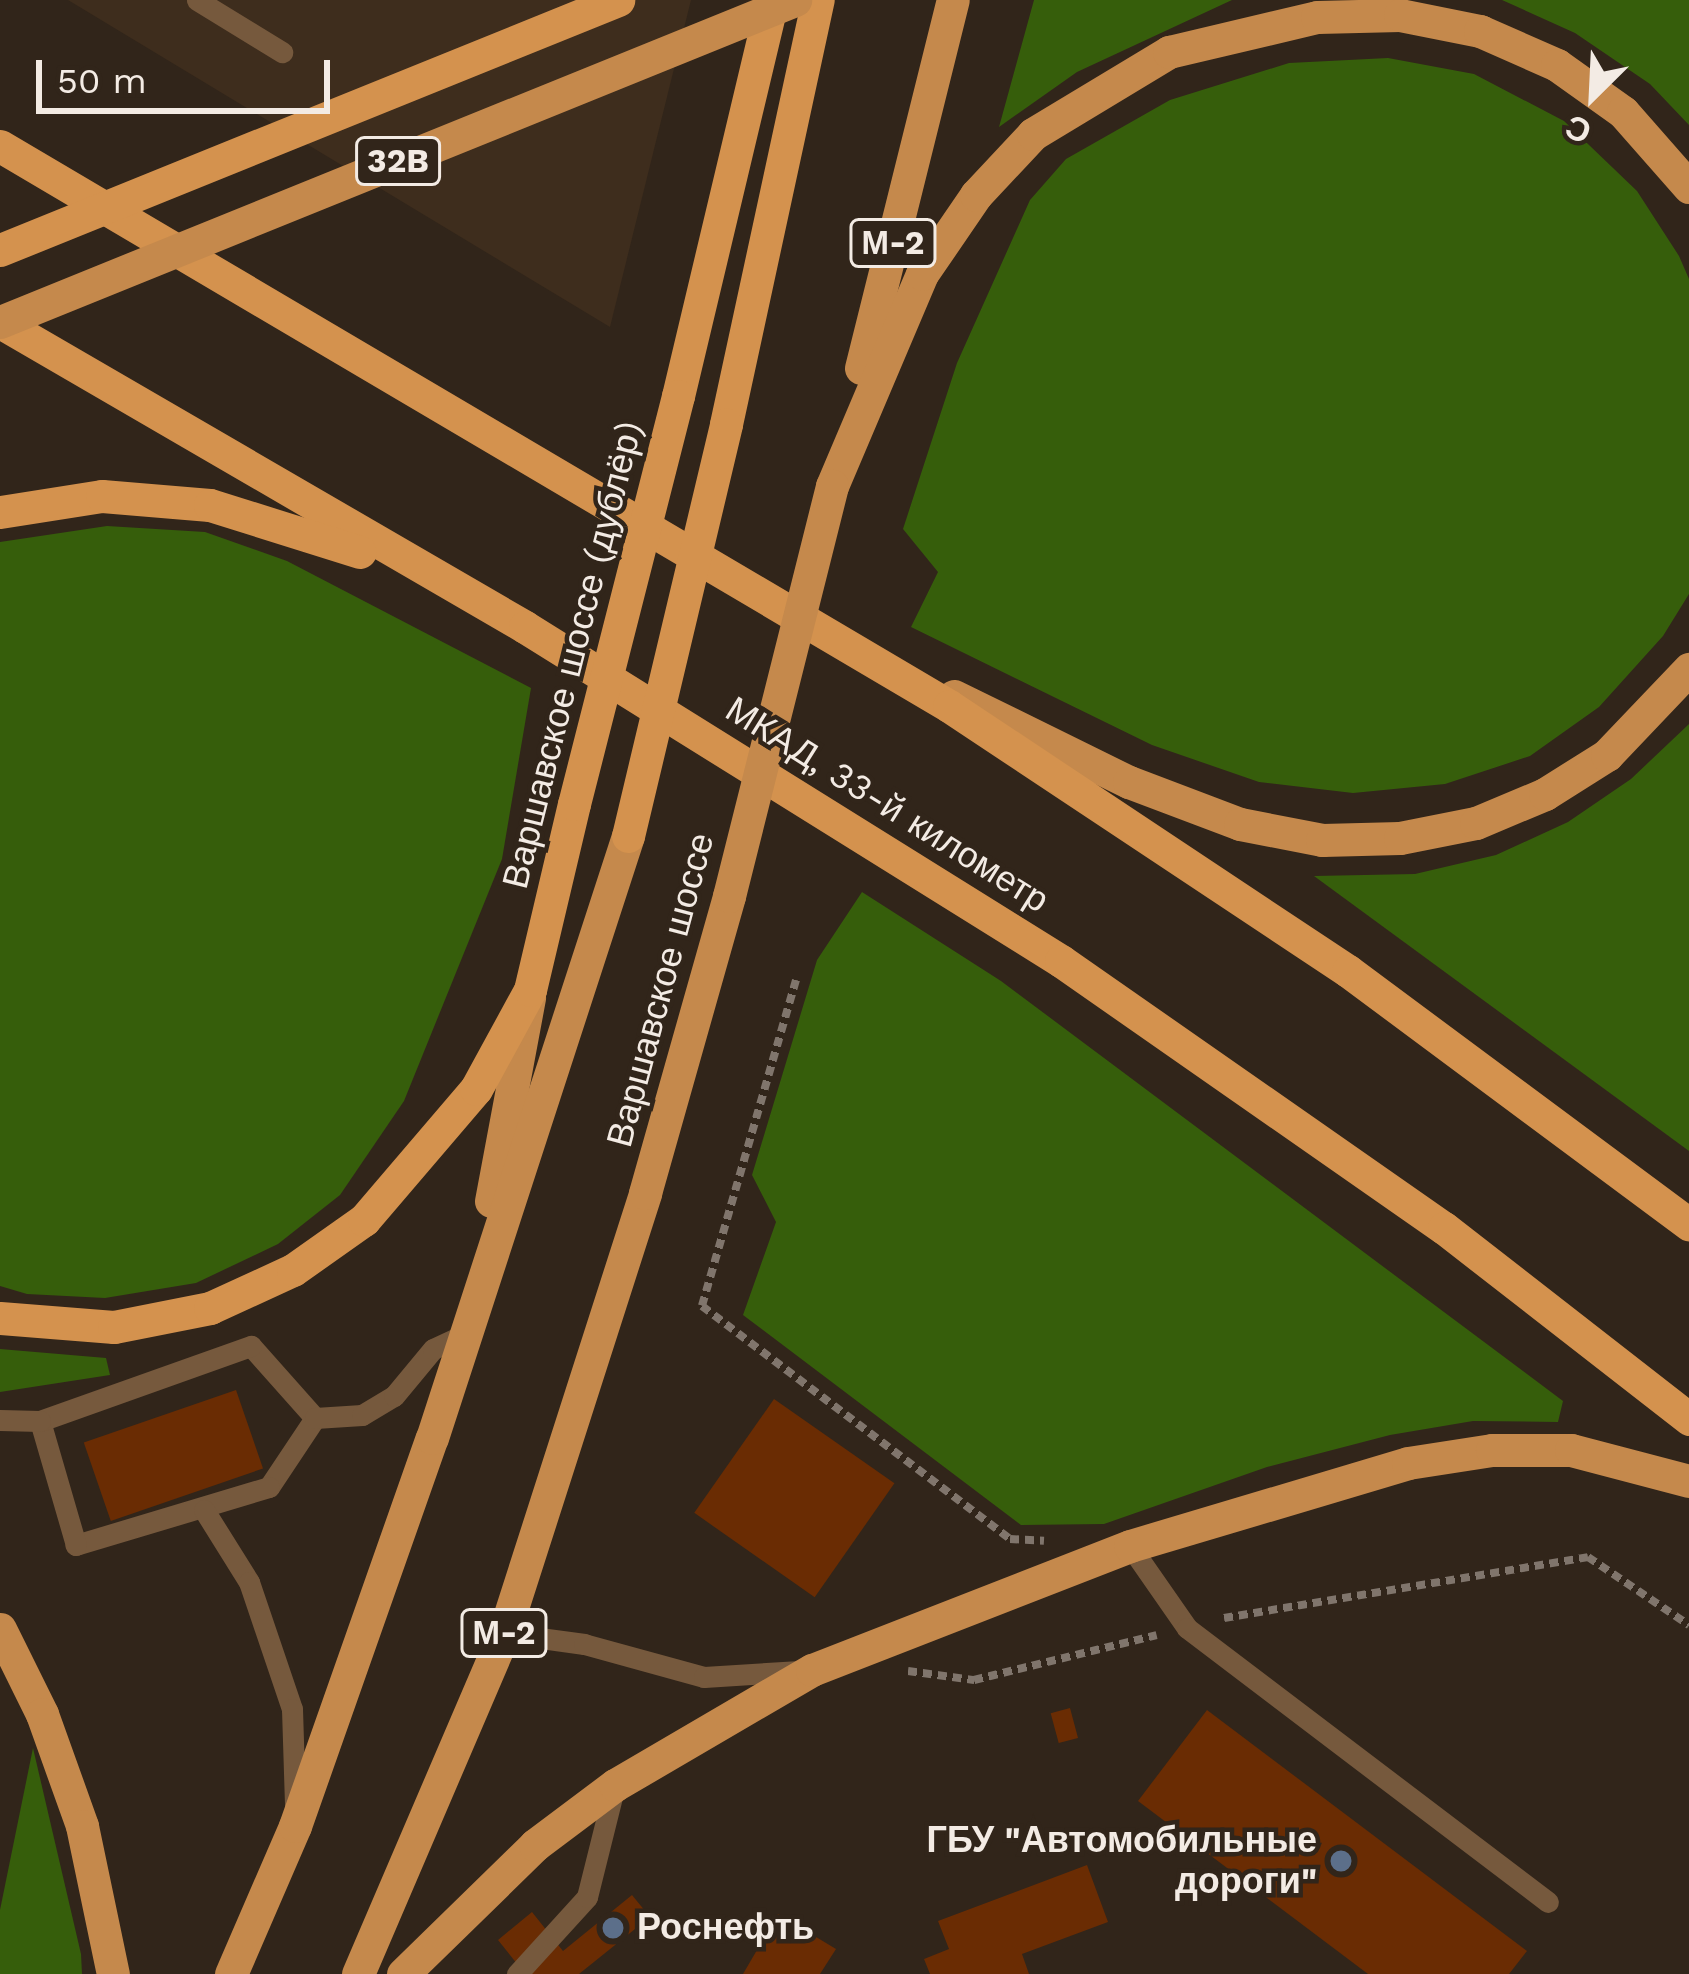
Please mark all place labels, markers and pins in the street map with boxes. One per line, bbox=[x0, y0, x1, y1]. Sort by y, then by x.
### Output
place label: ГБУ "Автомобильные дороги" bbox=[926, 1818, 1317, 1903]
marker: ГБУ "Автомобильные дороги" bbox=[1328, 1848, 1354, 1874]
place label: Роснефть bbox=[637, 1906, 814, 1950]
marker: Роснефть bbox=[600, 1915, 626, 1941]

